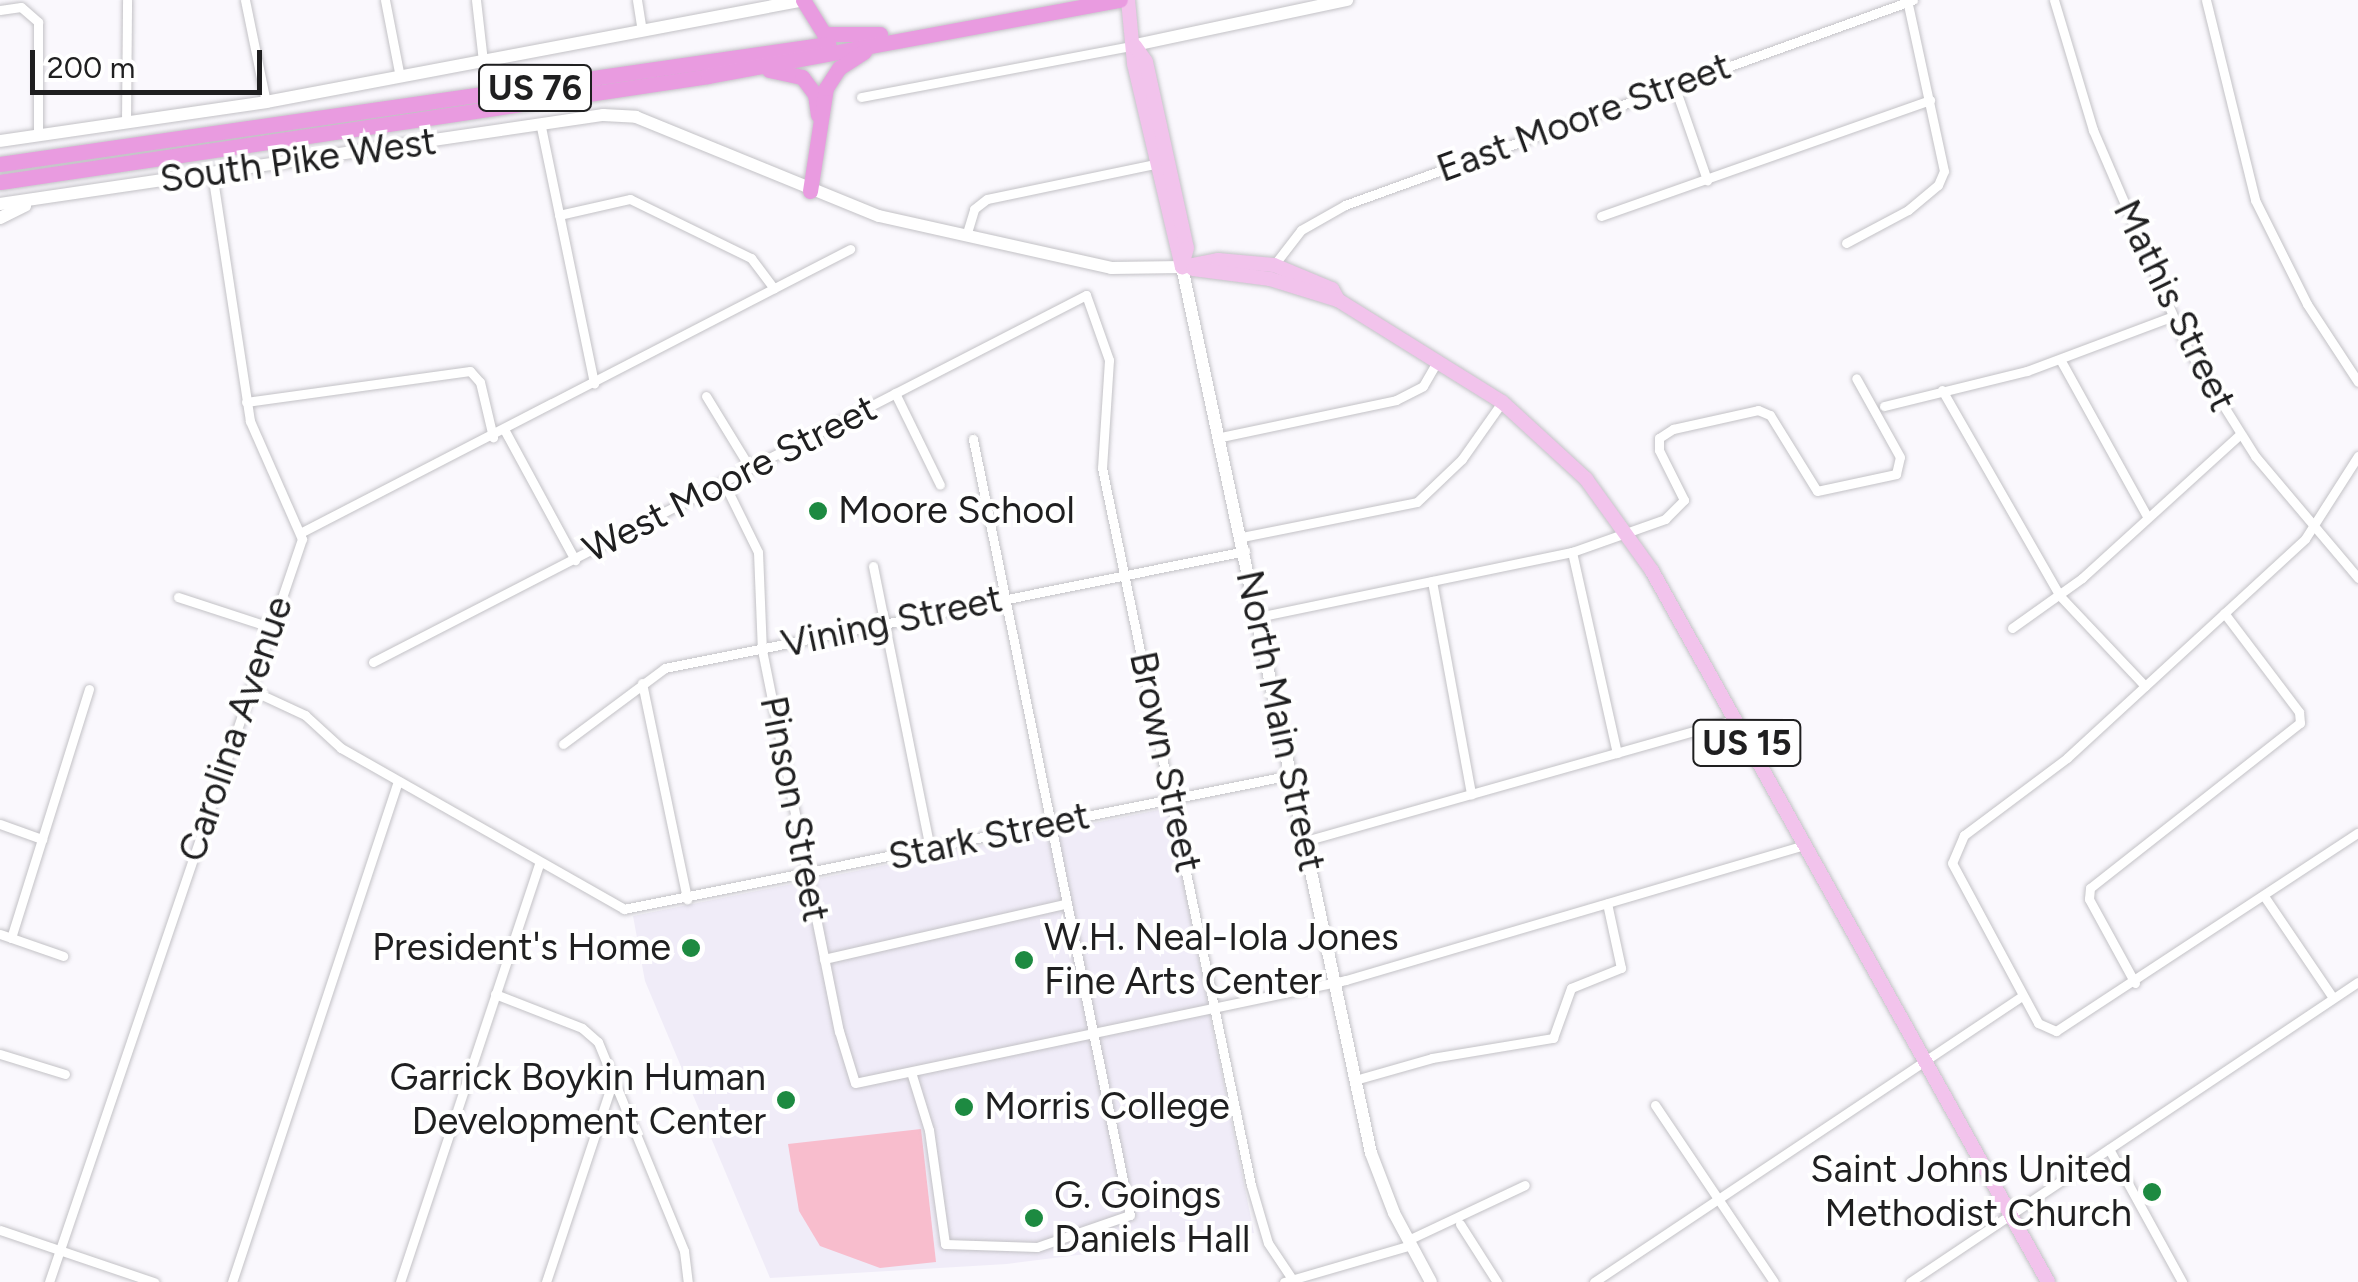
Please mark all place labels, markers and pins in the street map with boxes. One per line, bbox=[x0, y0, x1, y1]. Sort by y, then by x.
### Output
place label: Moore School bbox=[838, 488, 1075, 534]
marker: Moore School bbox=[807, 500, 829, 522]
place label: W.H. Neal-Iola Jones Fine Arts Center bbox=[1044, 915, 1399, 1004]
place label: President's Home bbox=[372, 925, 671, 971]
marker: President's Home bbox=[680, 937, 702, 959]
marker: W.H. Neal-Iola Jones Fine Arts Center bbox=[1013, 949, 1035, 971]
place label: Garrick Boykin Human Development Center bbox=[390, 1055, 766, 1144]
place label: Morris College bbox=[984, 1084, 1230, 1130]
marker: Garrick Boykin Human Development Center bbox=[775, 1089, 797, 1111]
marker: Morris College bbox=[953, 1096, 975, 1118]
place label: Saint Johns United Methodist Church bbox=[1810, 1147, 2132, 1236]
place label: G. Goings Daniels Hall bbox=[1054, 1173, 1250, 1262]
marker: Saint Johns United Methodist Church bbox=[2141, 1181, 2163, 1203]
marker: G. Goings Daniels Hall bbox=[1023, 1207, 1045, 1229]

